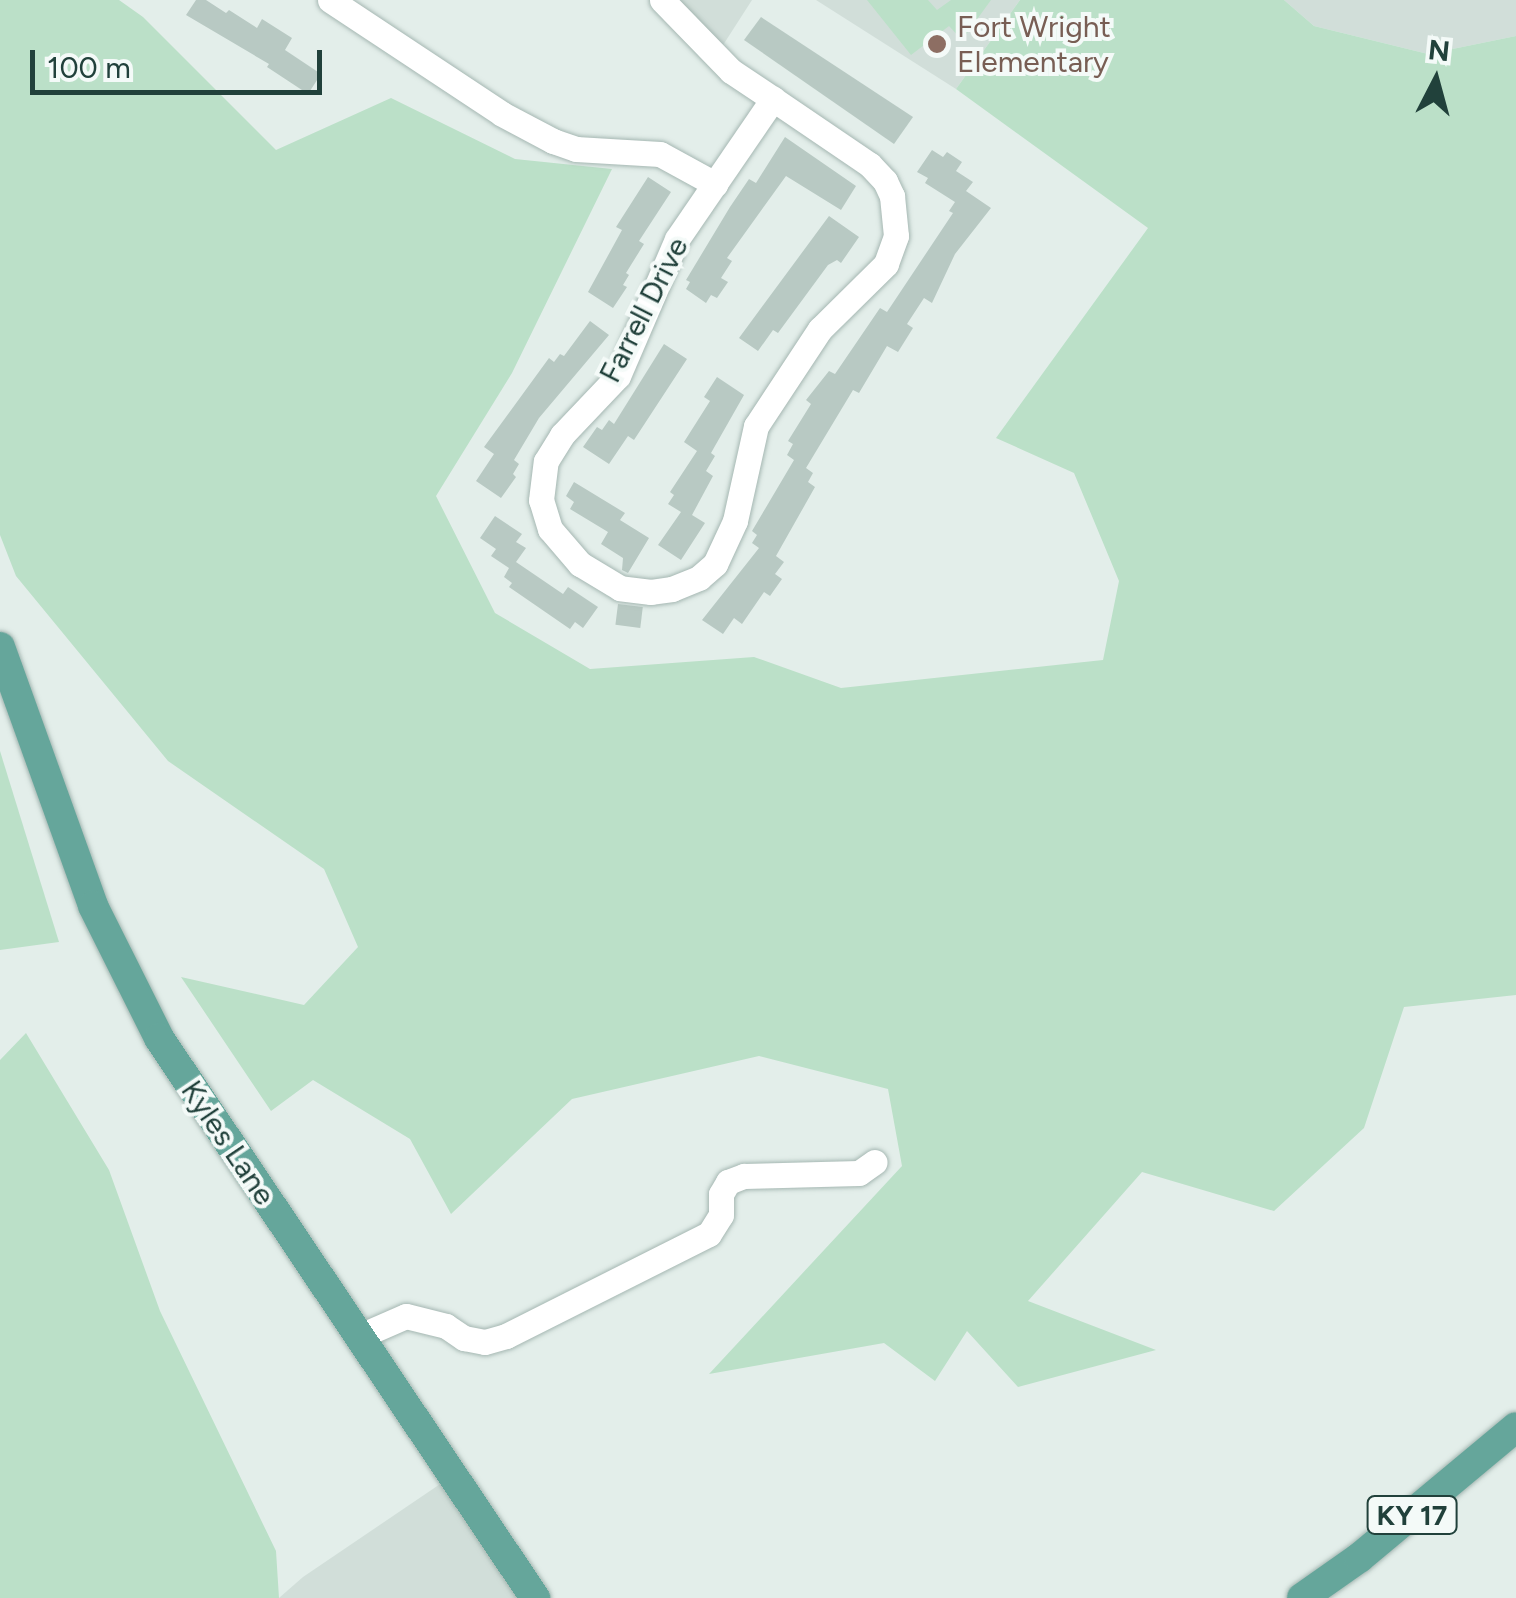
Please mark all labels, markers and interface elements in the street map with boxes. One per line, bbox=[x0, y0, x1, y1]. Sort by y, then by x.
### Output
place label: Fort Wright Elementary bbox=[957, 9, 1111, 80]
scale bar bbox=[35, 30, 328, 92]
north arrow bbox=[1386, 30, 1486, 130]
text: N bbox=[1427, 32, 1452, 68]
marker: Fort Wright Elementary bbox=[926, 33, 948, 55]
text: 100 m bbox=[47, 49, 131, 86]
street label: Farrell Drive bbox=[592, 231, 696, 389]
street label: Kyles Lane bbox=[173, 1074, 283, 1212]
road number: KY 17 bbox=[1364, 1492, 1460, 1538]

